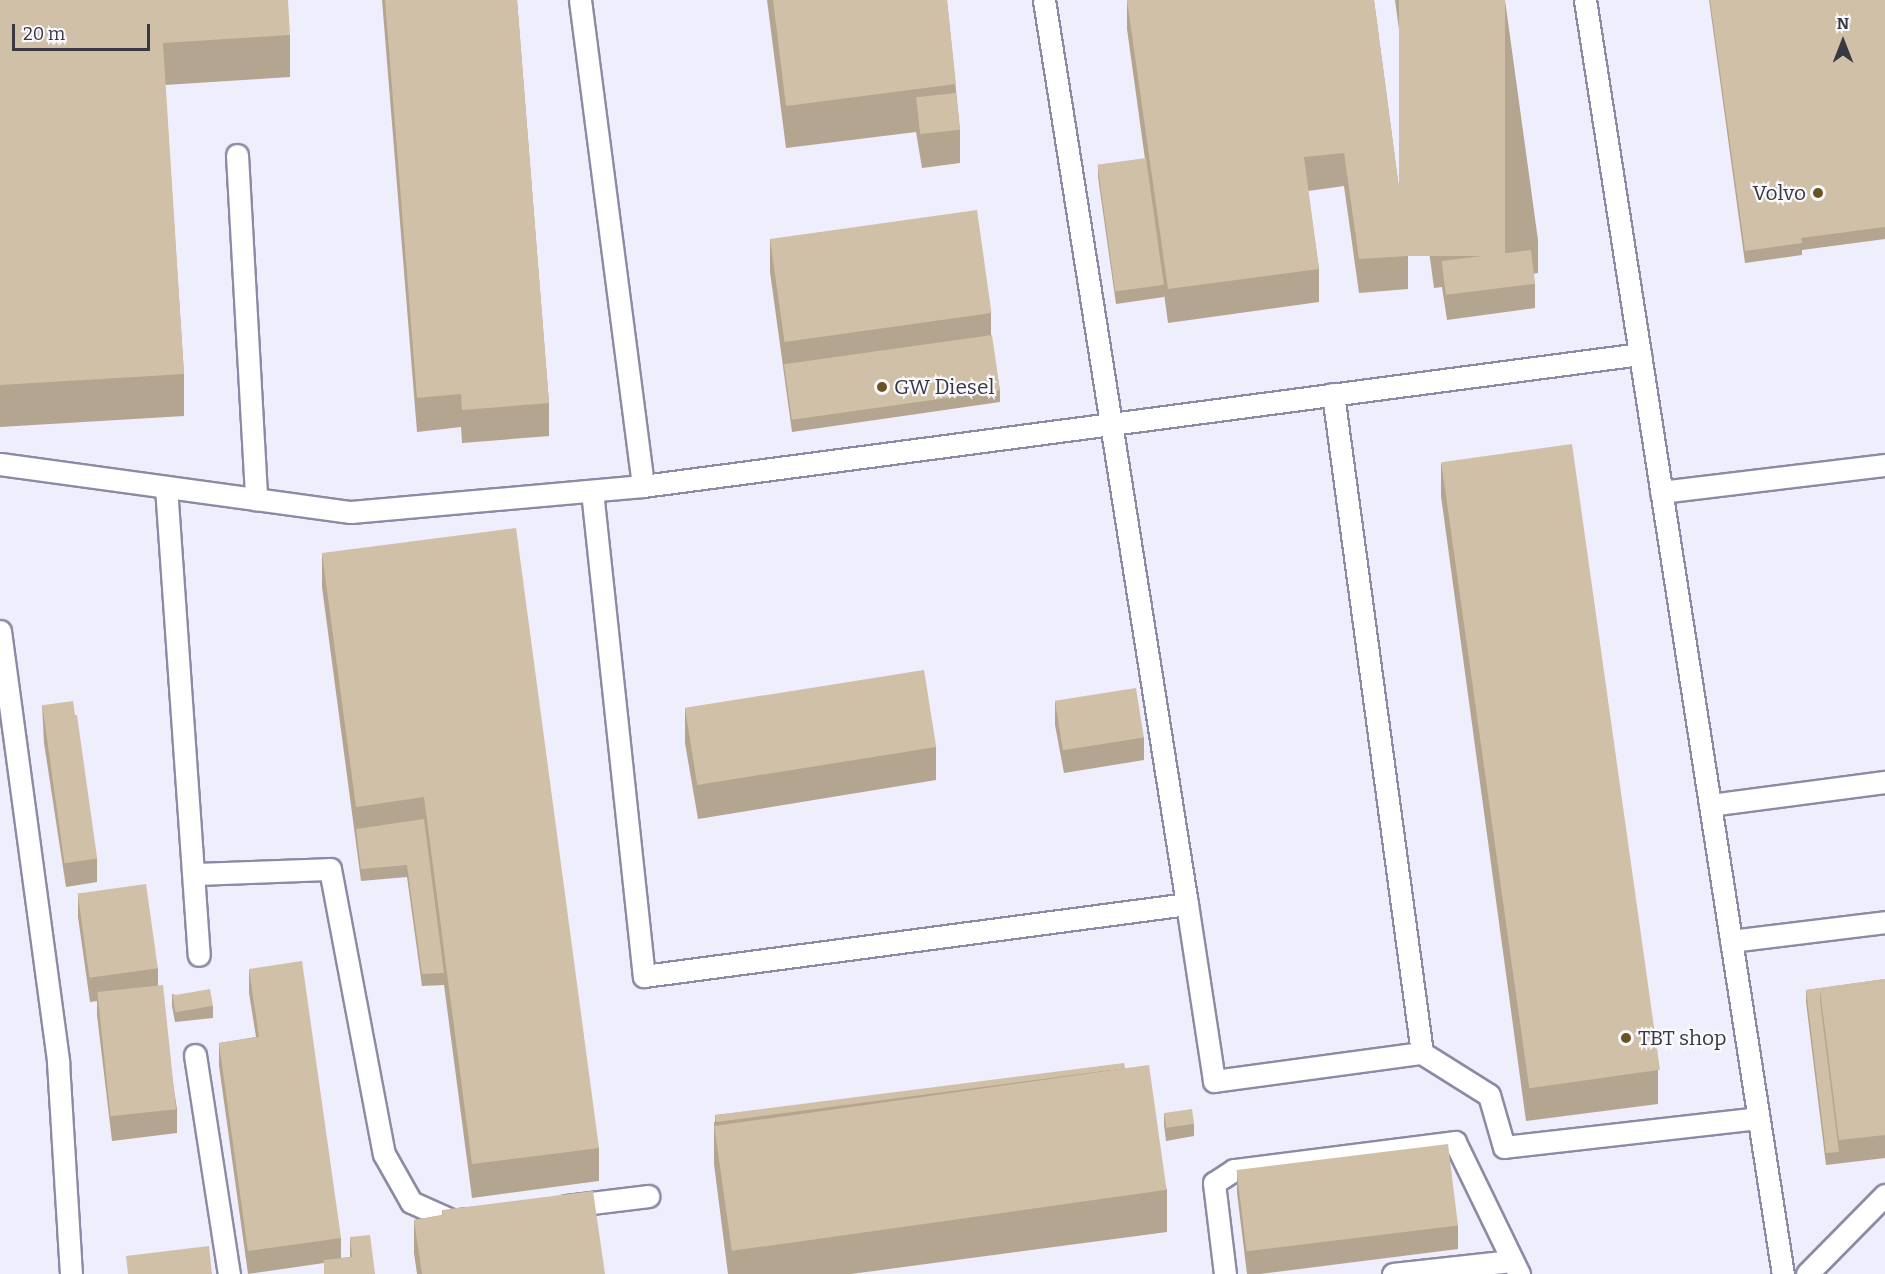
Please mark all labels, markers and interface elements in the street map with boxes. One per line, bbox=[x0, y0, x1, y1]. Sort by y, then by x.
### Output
scale bar bbox=[15, 12, 153, 50]
north arrow bbox=[1813, 12, 1873, 72]
text: N bbox=[1837, 14, 1849, 33]
text: 20 m bbox=[23, 23, 65, 45]
place label: Volvo bbox=[1753, 180, 1806, 206]
marker: Volvo bbox=[1811, 186, 1825, 200]
place label: GW Diesel bbox=[894, 374, 994, 400]
marker: GW Diesel bbox=[875, 380, 889, 394]
place label: TBT shop bbox=[1638, 1025, 1727, 1051]
marker: TBT shop bbox=[1619, 1031, 1633, 1045]

